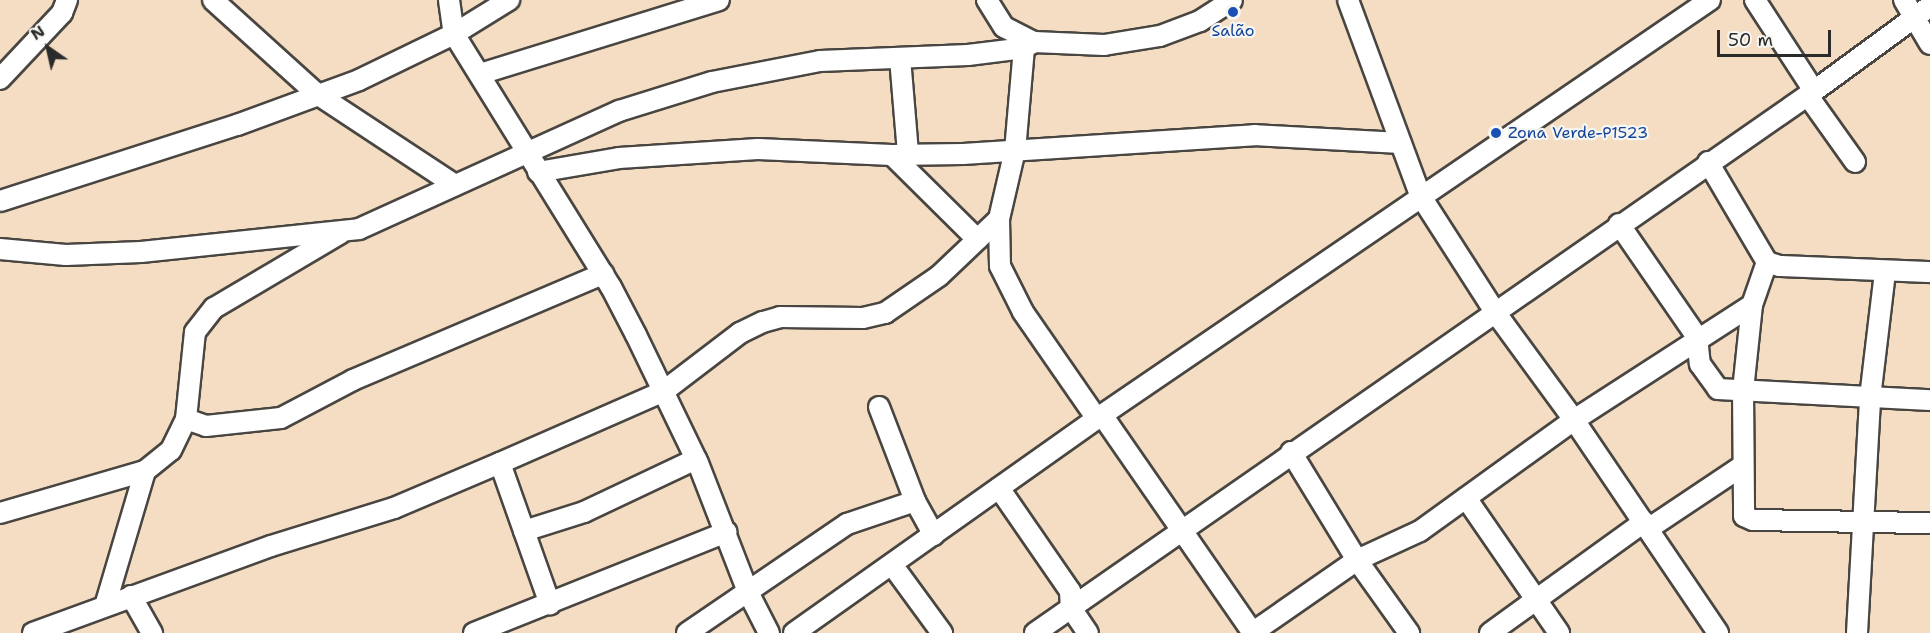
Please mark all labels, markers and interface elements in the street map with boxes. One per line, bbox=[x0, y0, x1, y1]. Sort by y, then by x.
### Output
marker: Salão bbox=[1226, 5, 1240, 19]
north arrow bbox=[18, 18, 78, 78]
scale bar bbox=[1720, 18, 1834, 56]
text: N bbox=[27, 20, 49, 45]
place label: Salão bbox=[1212, 21, 1254, 41]
text: 50 m bbox=[1728, 28, 1773, 52]
place label: Zona Verde-P1523 bbox=[1508, 123, 1648, 143]
marker: Zona Verde-P1523 bbox=[1489, 126, 1503, 140]

